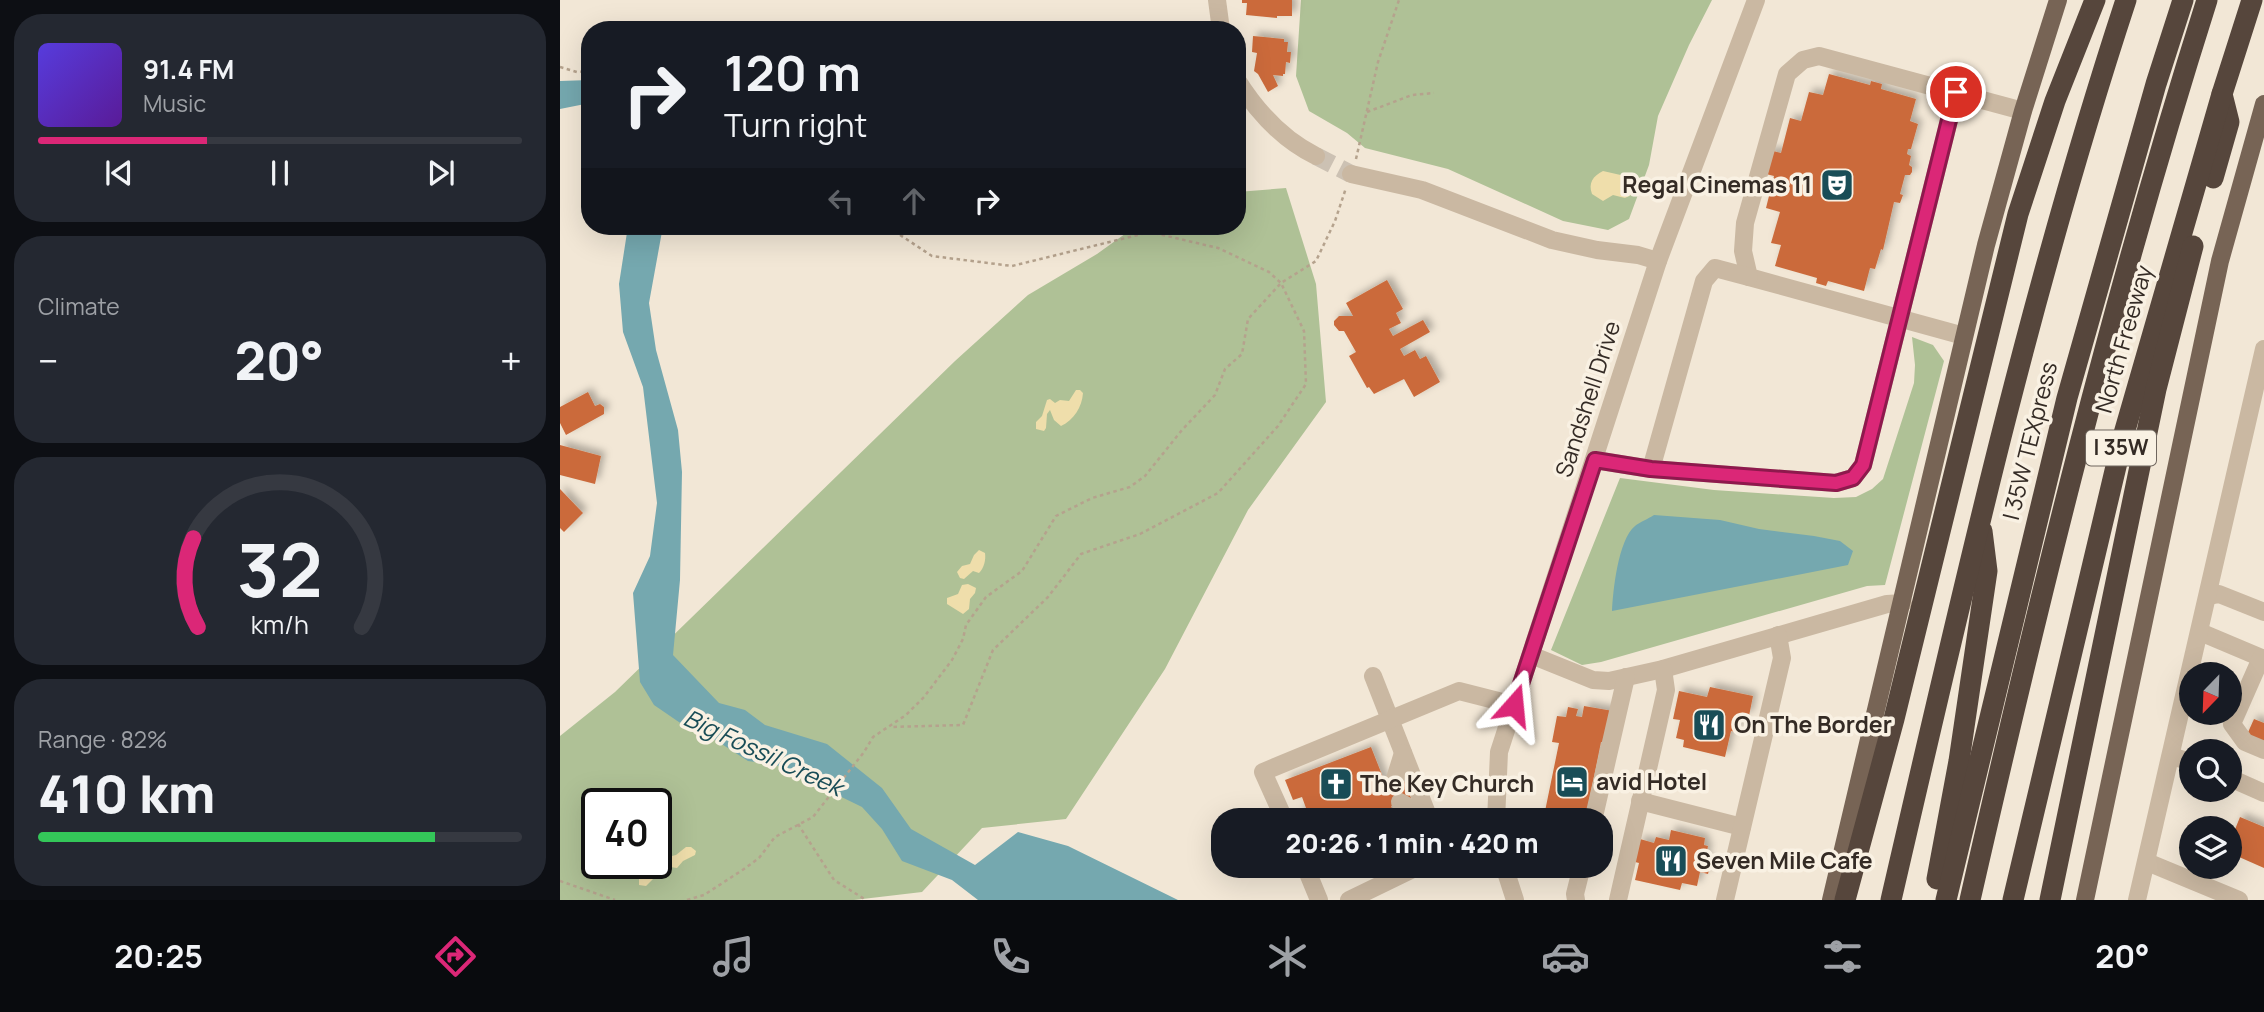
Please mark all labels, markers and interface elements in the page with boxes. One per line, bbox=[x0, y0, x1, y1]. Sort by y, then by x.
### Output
text: 120 m bbox=[724, 39, 861, 106]
icon: right bbox=[609, 49, 700, 140]
text: 91.4 FM bbox=[143, 51, 234, 87]
pin bbox=[1926, 62, 1986, 122]
icon: arrive bbox=[1937, 73, 1975, 111]
text: Music bbox=[143, 87, 206, 119]
text: Turn right bbox=[724, 103, 867, 147]
icon: previous bbox=[100, 154, 138, 192]
icon: pause bbox=[261, 154, 299, 192]
icon: next bbox=[422, 154, 460, 192]
theatre icon: Regal Cinemas 11 bbox=[1818, 166, 1856, 204]
place label: Regal Cinemas 11 bbox=[1622, 168, 1812, 200]
icon: left bbox=[822, 182, 860, 220]
icon: ahead bbox=[895, 182, 933, 220]
icon: right bbox=[968, 182, 1006, 220]
street label: North Freeway bbox=[2087, 261, 2159, 416]
text: Climate bbox=[38, 290, 120, 322]
street label: Sandshell Drive bbox=[1547, 316, 1627, 481]
text: 20° bbox=[234, 325, 324, 396]
text: − bbox=[38, 334, 59, 386]
text: + bbox=[500, 334, 522, 386]
street label: I 35W TEXpress bbox=[1994, 358, 2064, 523]
road number: I 35W bbox=[2086, 430, 2156, 466]
text: 32 bbox=[237, 519, 323, 619]
text: km/h bbox=[251, 607, 309, 642]
north arrow bbox=[2179, 662, 2242, 724]
map controls bbox=[2179, 662, 2242, 879]
position arrow bbox=[1477, 668, 1551, 742]
water label: Big Fossil Creek bbox=[679, 700, 851, 804]
restaurant icon: On The Border bbox=[1690, 706, 1728, 744]
place label: On The Border bbox=[1734, 708, 1892, 740]
text: Range · 82% bbox=[38, 723, 168, 755]
button: search bbox=[2179, 739, 2242, 802]
text: 410 km bbox=[38, 758, 215, 829]
hotel icon: avid Hotel bbox=[1553, 763, 1591, 801]
church icon: The Key Church bbox=[1317, 765, 1355, 803]
place label: avid Hotel bbox=[1596, 765, 1707, 797]
place label: The Key Church bbox=[1360, 767, 1534, 799]
speed limit sign: 40 bbox=[581, 788, 672, 879]
button: layers bbox=[2179, 816, 2242, 879]
text: 20:26 · 1 min · 420 m bbox=[1285, 825, 1539, 861]
restaurant icon: Seven Mile Cafe bbox=[1652, 842, 1690, 880]
place label: Seven Mile Cafe bbox=[1696, 844, 1873, 876]
icon: directions bbox=[431, 932, 480, 981]
icon: music bbox=[709, 932, 758, 981]
icon: phone bbox=[986, 932, 1035, 981]
icon: climate bbox=[1263, 932, 1312, 981]
icon: car bbox=[1541, 932, 1590, 981]
icon: filters bbox=[1818, 932, 1867, 981]
text: 20:25 bbox=[114, 934, 203, 978]
text: 20° bbox=[2095, 934, 2150, 978]

